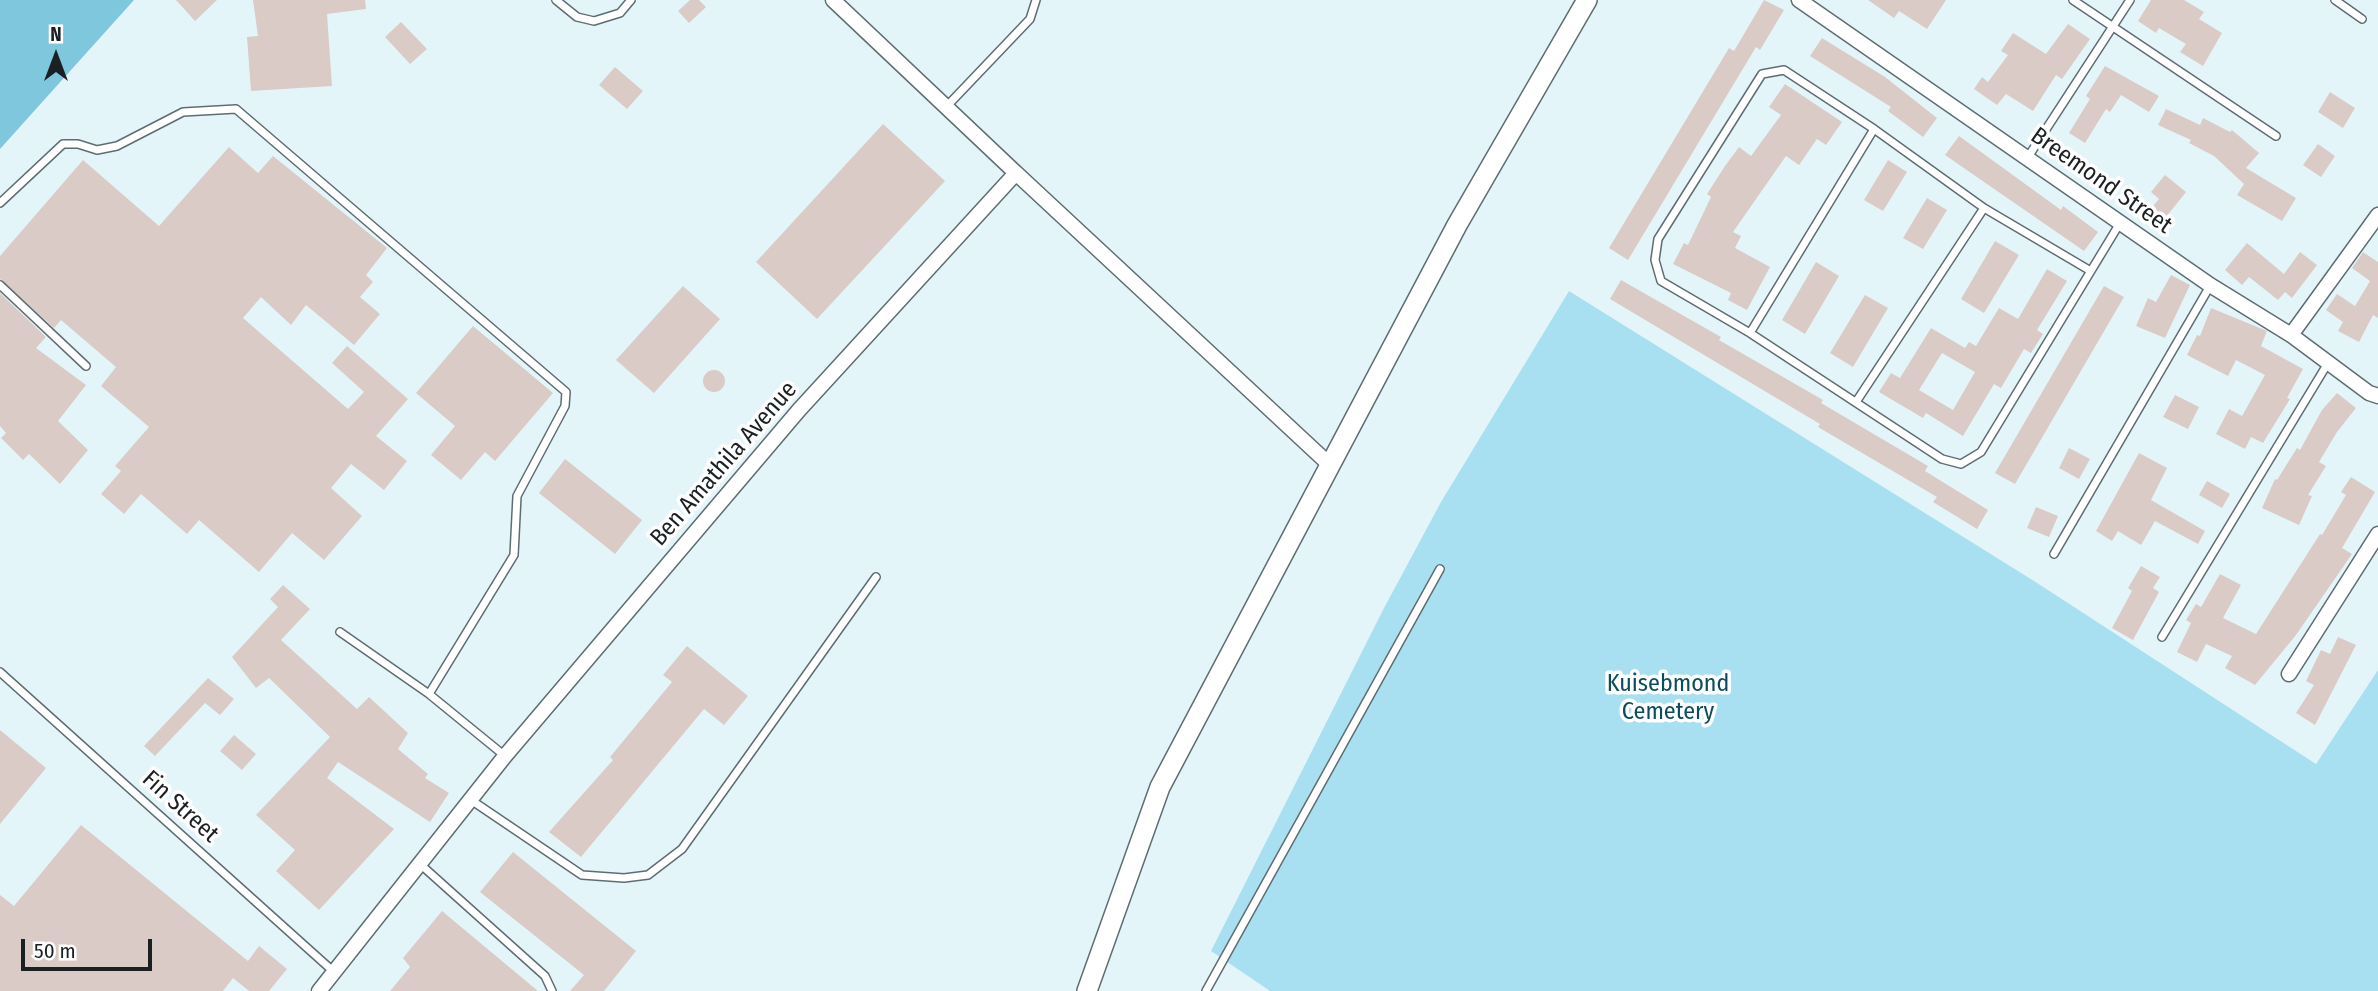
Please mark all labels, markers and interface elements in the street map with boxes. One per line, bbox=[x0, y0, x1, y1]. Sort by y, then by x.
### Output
north arrow bbox=[21, 21, 91, 91]
text: N bbox=[50, 23, 62, 46]
street label: Breemond Street bbox=[2025, 122, 2177, 240]
street label: Ben Amathila Avenue bbox=[645, 376, 803, 552]
park label: Kuisebmond Cemetery bbox=[1607, 670, 1729, 726]
street label: Fin Street bbox=[136, 765, 224, 849]
scale bar bbox=[24, 925, 156, 969]
text: 50 m bbox=[34, 938, 76, 964]

